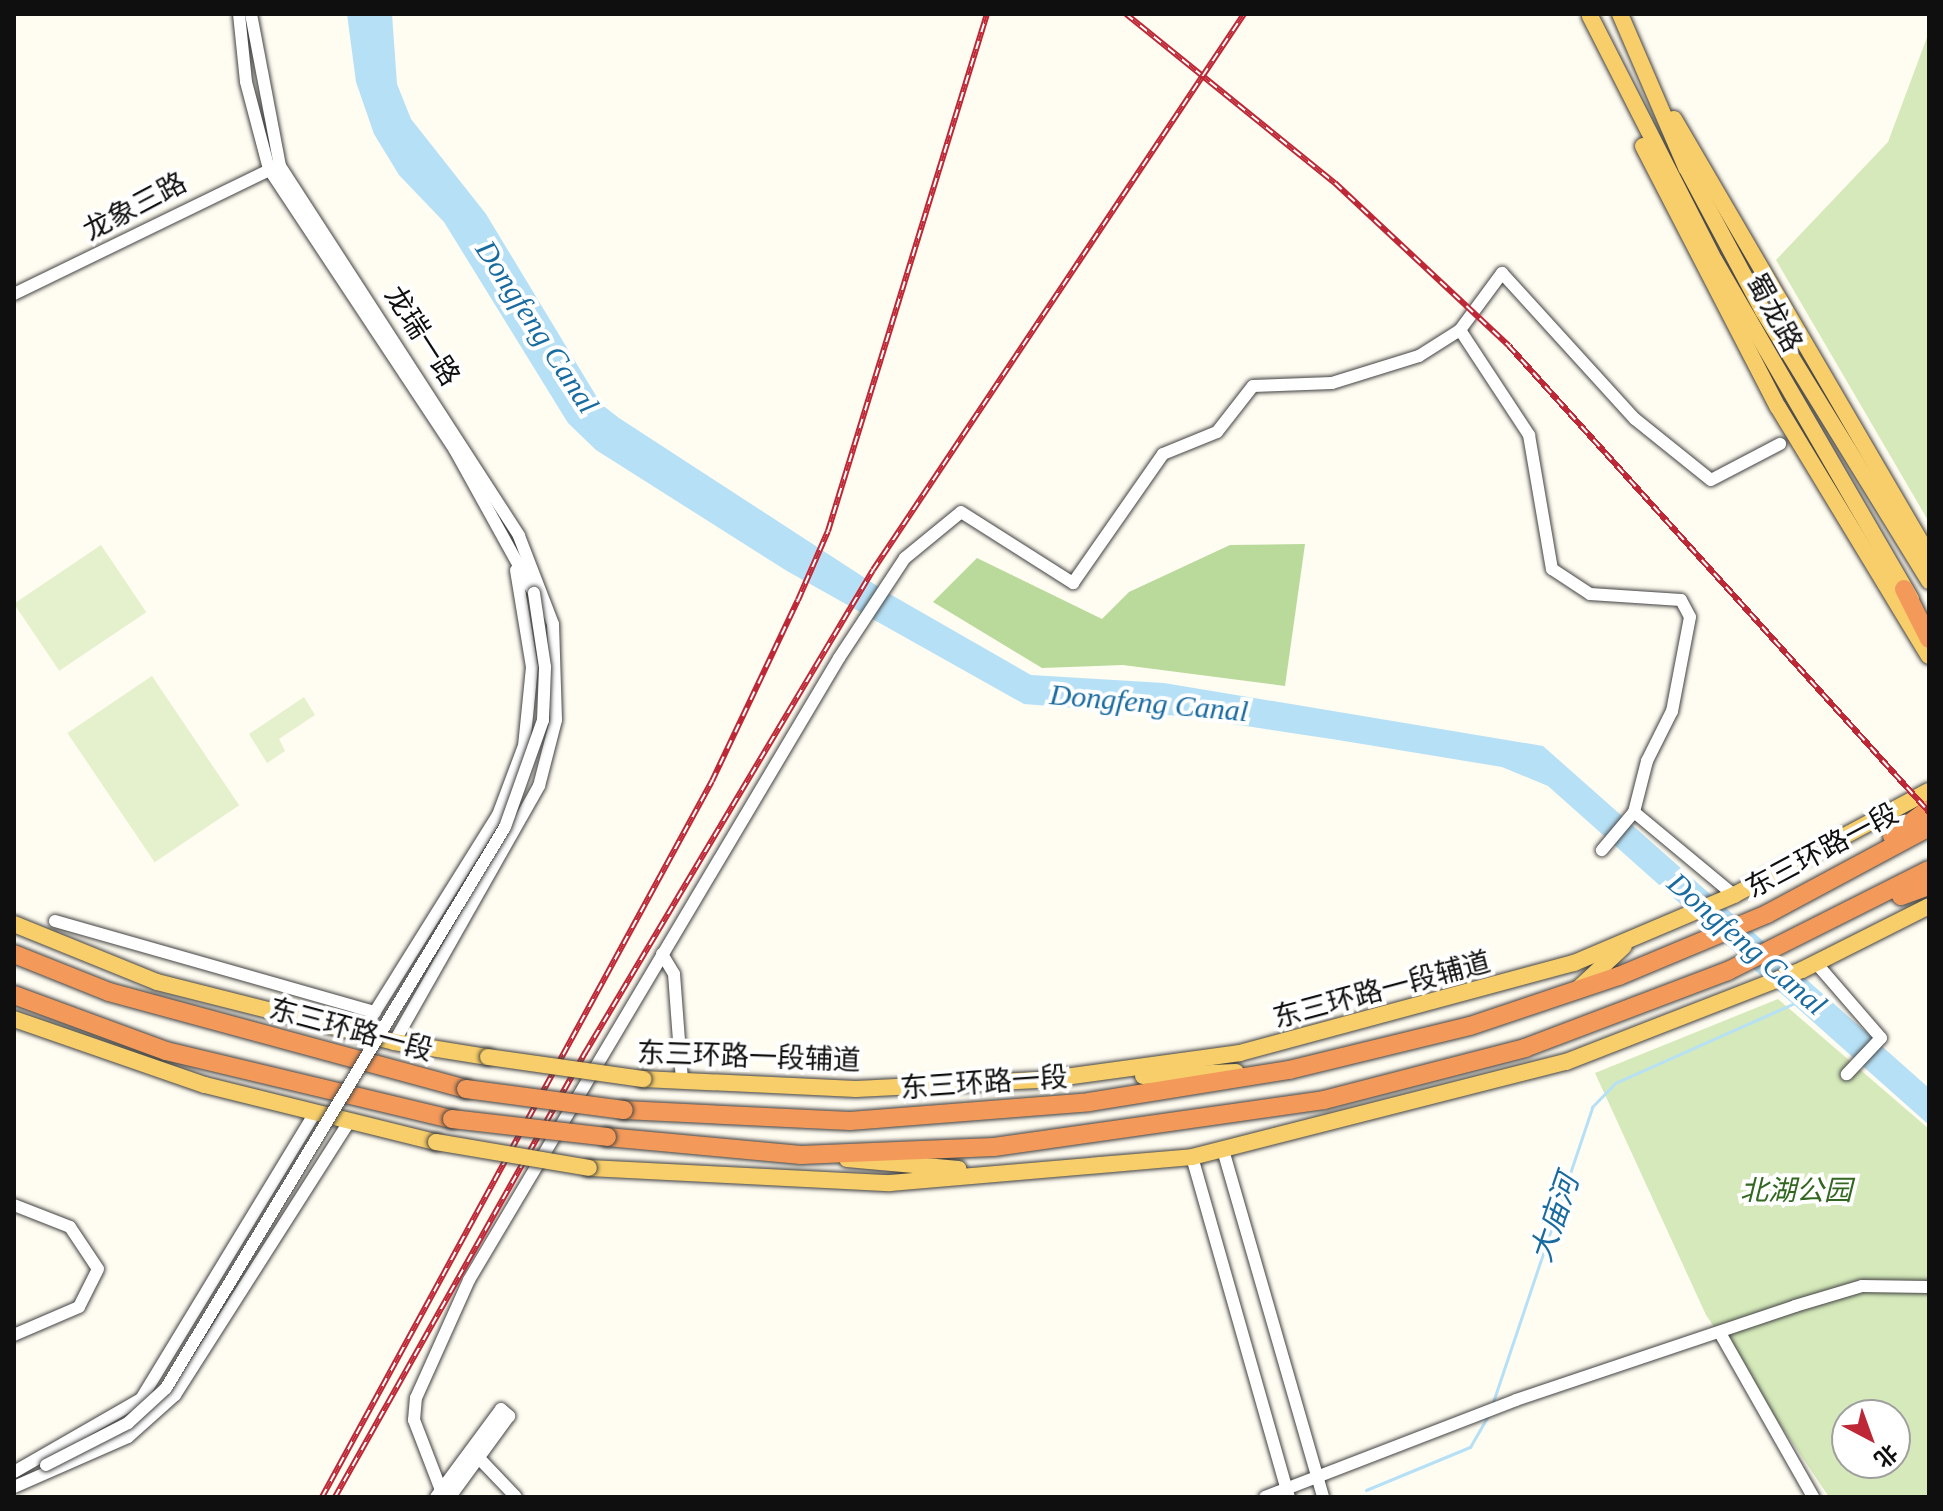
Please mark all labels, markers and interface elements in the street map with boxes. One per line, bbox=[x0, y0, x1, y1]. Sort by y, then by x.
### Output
street label: 龙象三路 bbox=[78, 166, 192, 248]
water label: Dongfeng Canal bbox=[468, 234, 606, 420]
street label: 蜀龙路 bbox=[1739, 268, 1809, 358]
street label: 龙瑞一路 bbox=[377, 280, 467, 392]
water label: Dongfeng Canal bbox=[1048, 676, 1250, 730]
street label: 东三环路一段 bbox=[1740, 797, 1904, 905]
water label: Dongfeng Canal bbox=[1660, 865, 1834, 1023]
street label: 东三环路一段辅道 bbox=[1269, 945, 1495, 1035]
street label: 东三环路一段 bbox=[266, 992, 436, 1068]
street label: 东三环路一段辅道 bbox=[636, 1036, 862, 1078]
street label: 东三环路一段 bbox=[899, 1060, 1069, 1106]
water label: 大庙河 bbox=[1523, 1170, 1587, 1266]
park label: 北湖公园 bbox=[1740, 1174, 1852, 1208]
north arrow bbox=[1831, 1399, 1911, 1479]
text: 北 bbox=[1869, 1439, 1902, 1473]

